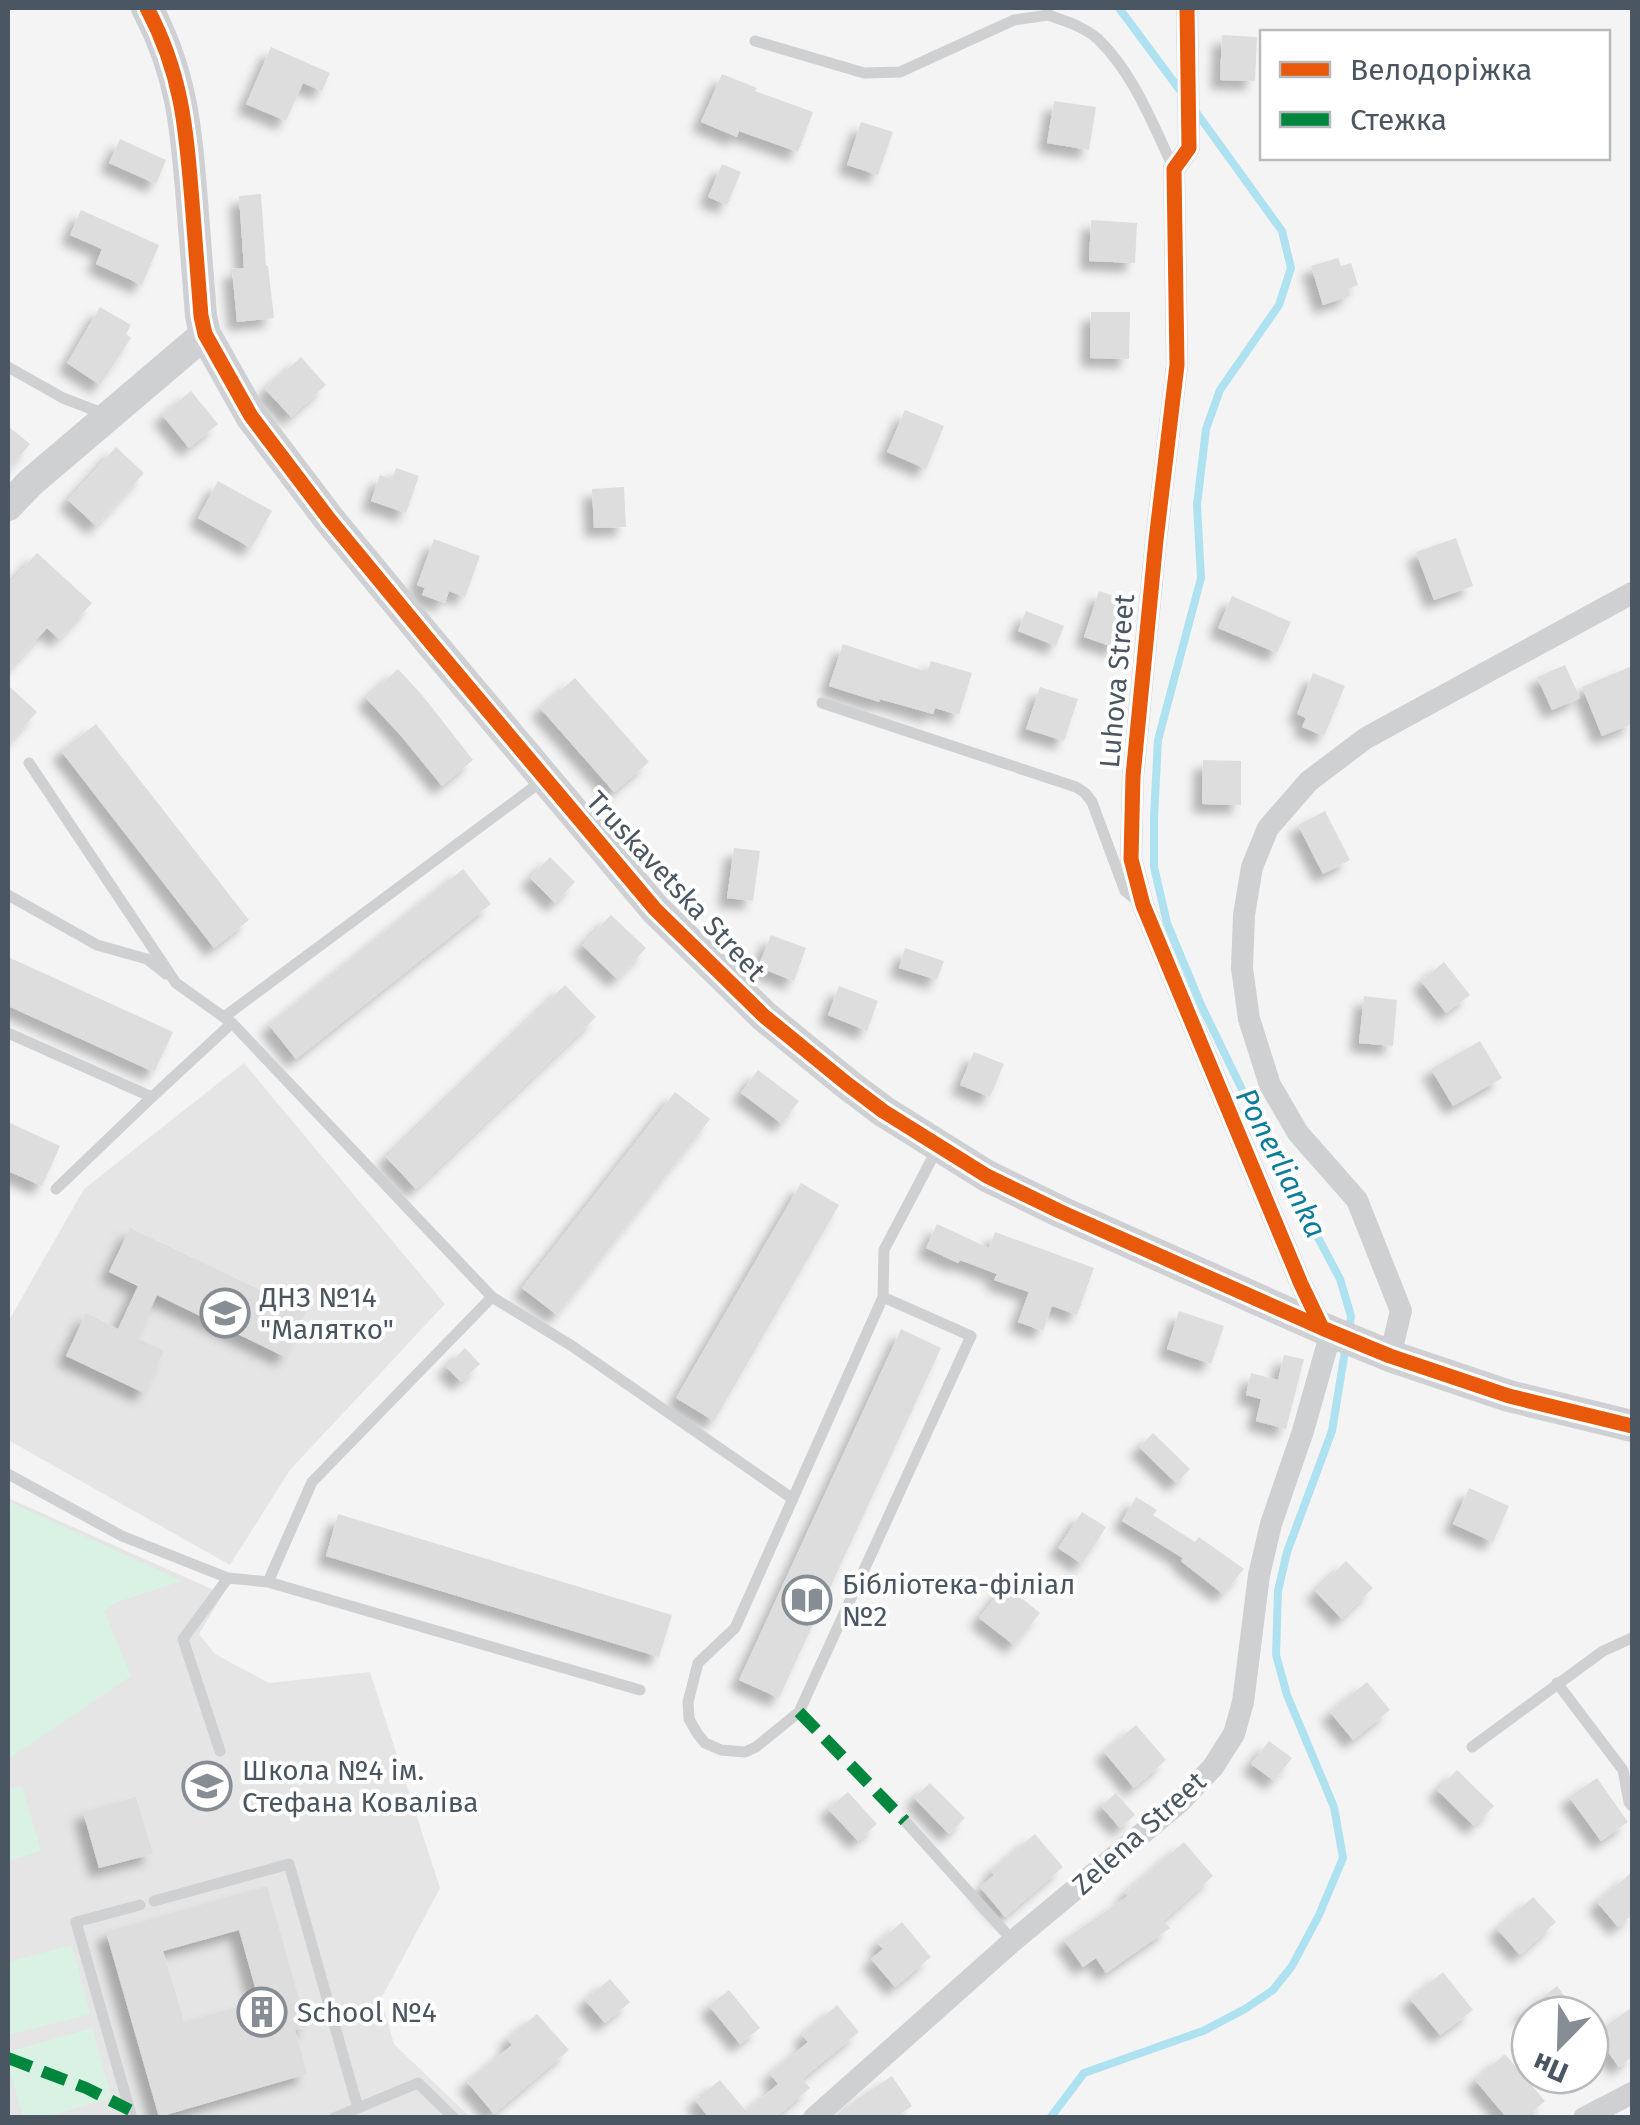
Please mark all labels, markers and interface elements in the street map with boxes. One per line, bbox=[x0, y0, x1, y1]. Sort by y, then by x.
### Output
legend bbox=[1260, 30, 1610, 160]
text: Велодоріжка bbox=[1350, 52, 1532, 88]
text: Стежка bbox=[1350, 102, 1447, 138]
street label: Luhova Street bbox=[1093, 592, 1141, 769]
street label: Truskavetska Street bbox=[580, 784, 773, 988]
water label: Ponerlianka bbox=[1228, 1082, 1334, 1244]
place label: ДНЗ №14 "Малятко" bbox=[259, 1281, 394, 1346]
school or university icon: ДНЗ №14 "Малятко" bbox=[199, 1287, 251, 1339]
place label: Бібліотека-філіал №2 bbox=[842, 1568, 1075, 1633]
library icon: Бібліотека-філіал №2 bbox=[781, 1574, 833, 1626]
place label: Школа №4 ім. Стефана Коваліва bbox=[242, 1754, 479, 1819]
school or university icon: Школа №4 ім. Стефана Коваліва bbox=[181, 1760, 233, 1812]
street label: Zelena Street bbox=[1066, 1764, 1213, 1901]
building icon: School №4 bbox=[236, 1986, 288, 2038]
north arrow bbox=[1510, 1995, 1610, 2095]
place label: School №4 bbox=[297, 1996, 437, 2029]
text: Пн bbox=[1528, 2046, 1573, 2090]

